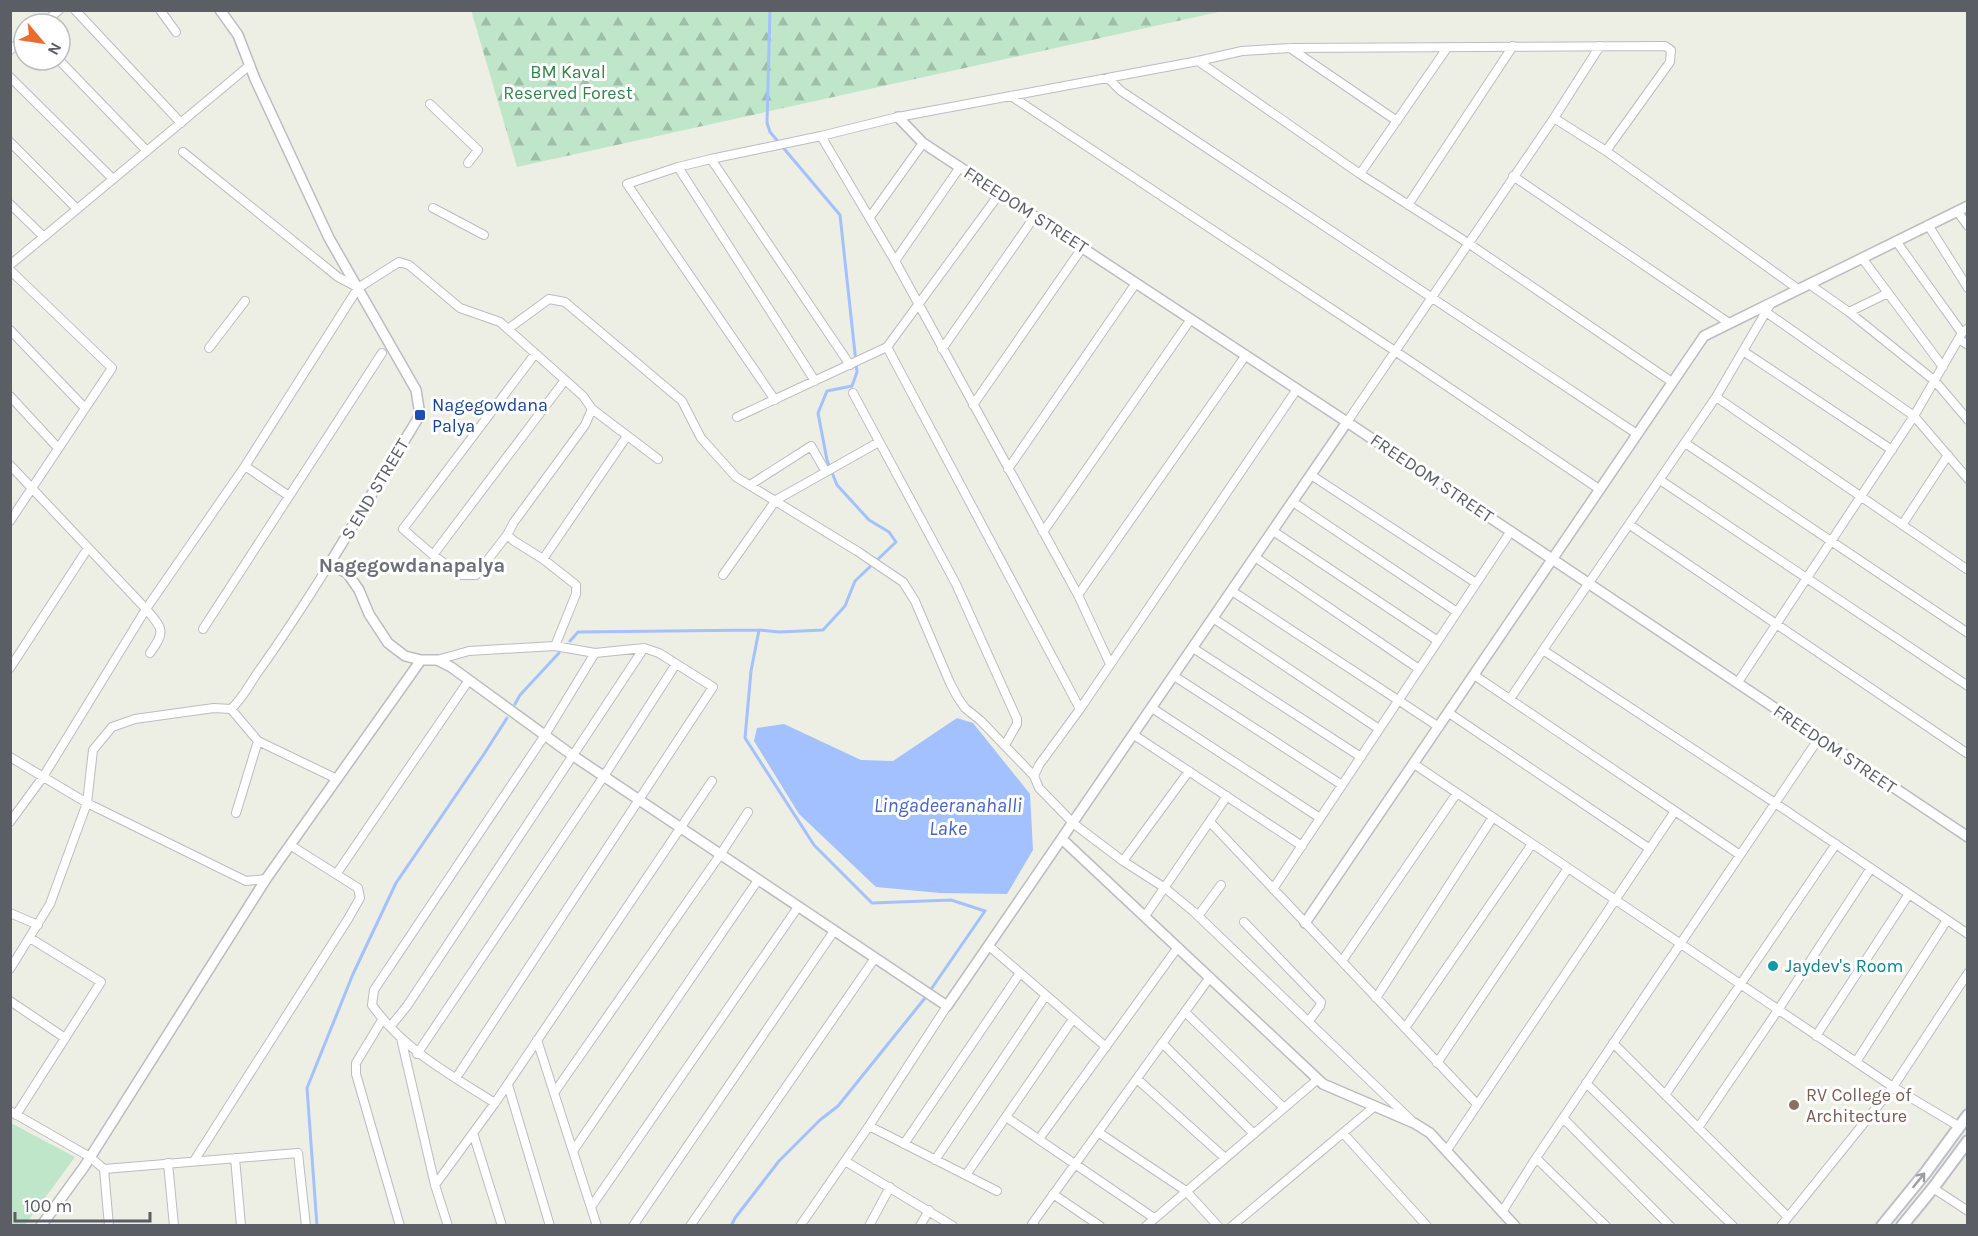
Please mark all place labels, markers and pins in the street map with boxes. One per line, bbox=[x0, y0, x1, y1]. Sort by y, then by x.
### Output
place label: Nagegowdana Palya bbox=[432, 394, 548, 437]
marker: Nagegowdana Palya bbox=[413, 408, 427, 422]
place label: Jaydev's Room bbox=[1785, 955, 1903, 977]
marker: Jaydev's Room bbox=[1766, 959, 1780, 973]
place label: RV College of Architecture bbox=[1806, 1084, 1912, 1127]
marker: RV College of Architecture bbox=[1787, 1098, 1801, 1112]

